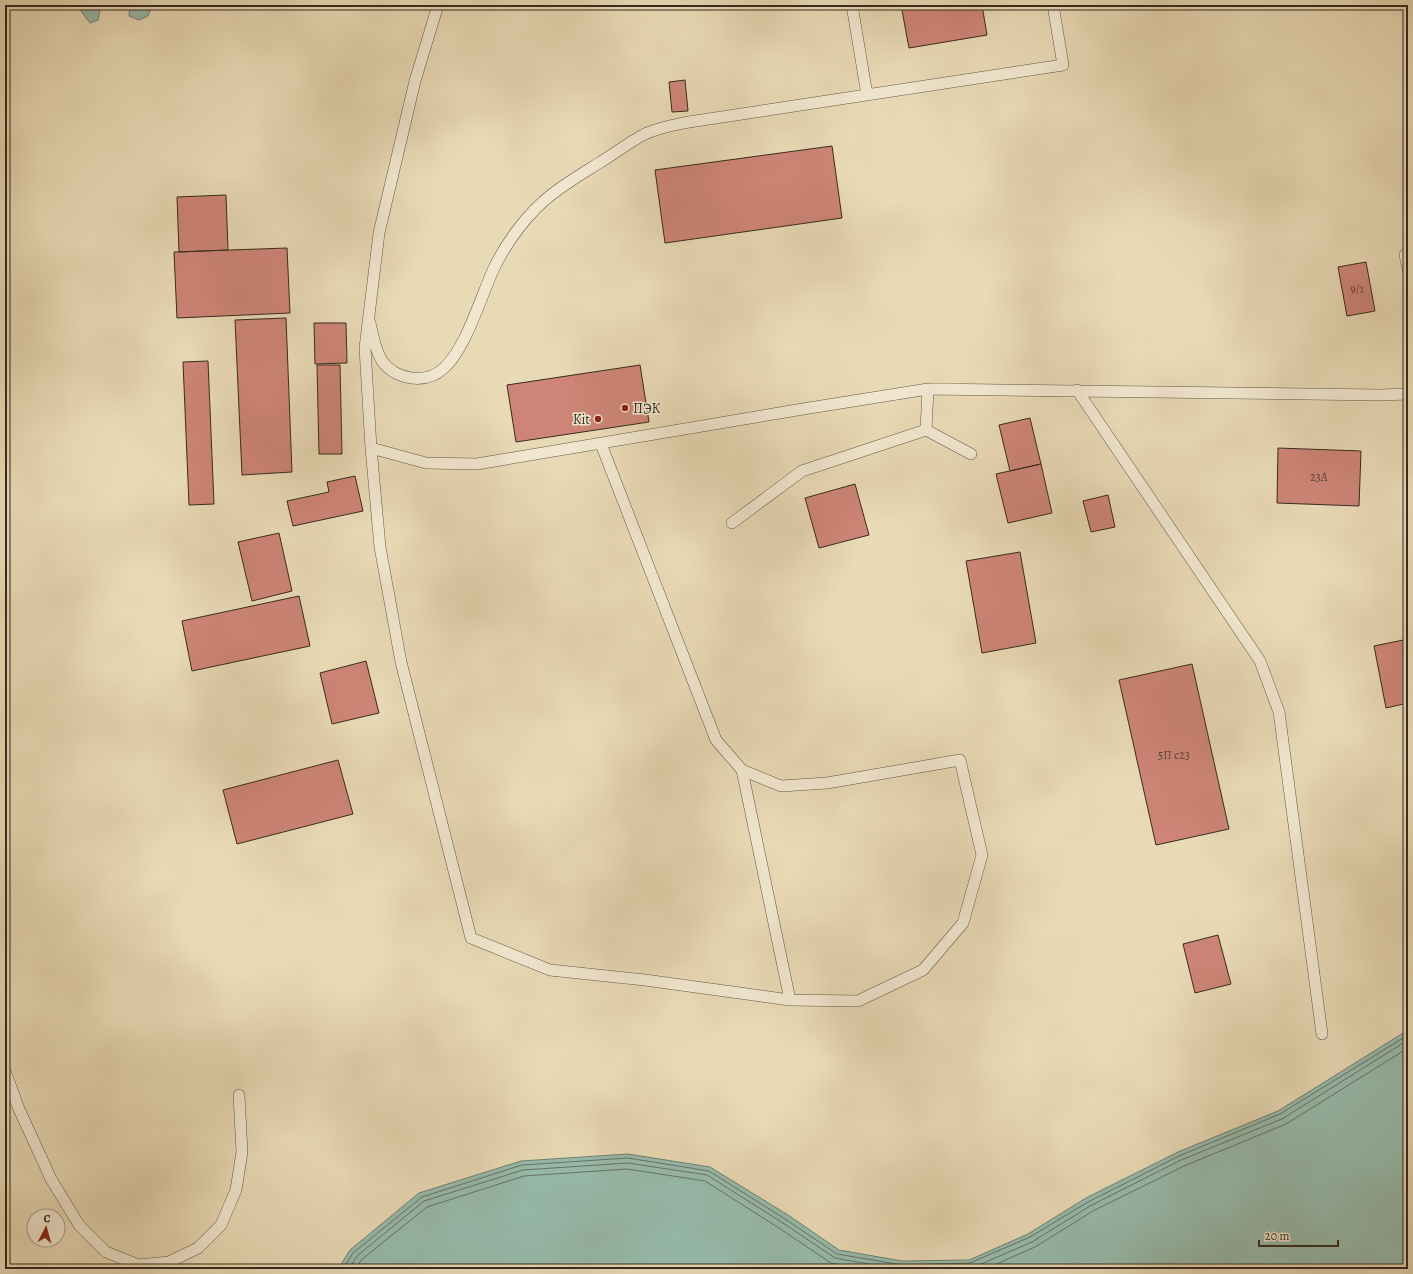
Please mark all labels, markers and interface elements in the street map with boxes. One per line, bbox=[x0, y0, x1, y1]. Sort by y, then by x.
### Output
house number: 9/1 bbox=[1350, 281, 1364, 297]
place label: ПЭК bbox=[633, 399, 661, 418]
marker: ПЭК bbox=[620, 403, 630, 413]
place label: Kit bbox=[573, 410, 590, 429]
marker: Kit bbox=[593, 414, 603, 424]
house number: 23А bbox=[1310, 469, 1329, 485]
house number: 5П с23 bbox=[1158, 747, 1190, 763]
north arrow bbox=[26, 1208, 66, 1248]
text: С bbox=[43, 1211, 51, 1226]
scale bar bbox=[1259, 1222, 1338, 1248]
text: 20 m bbox=[1265, 1228, 1289, 1244]

